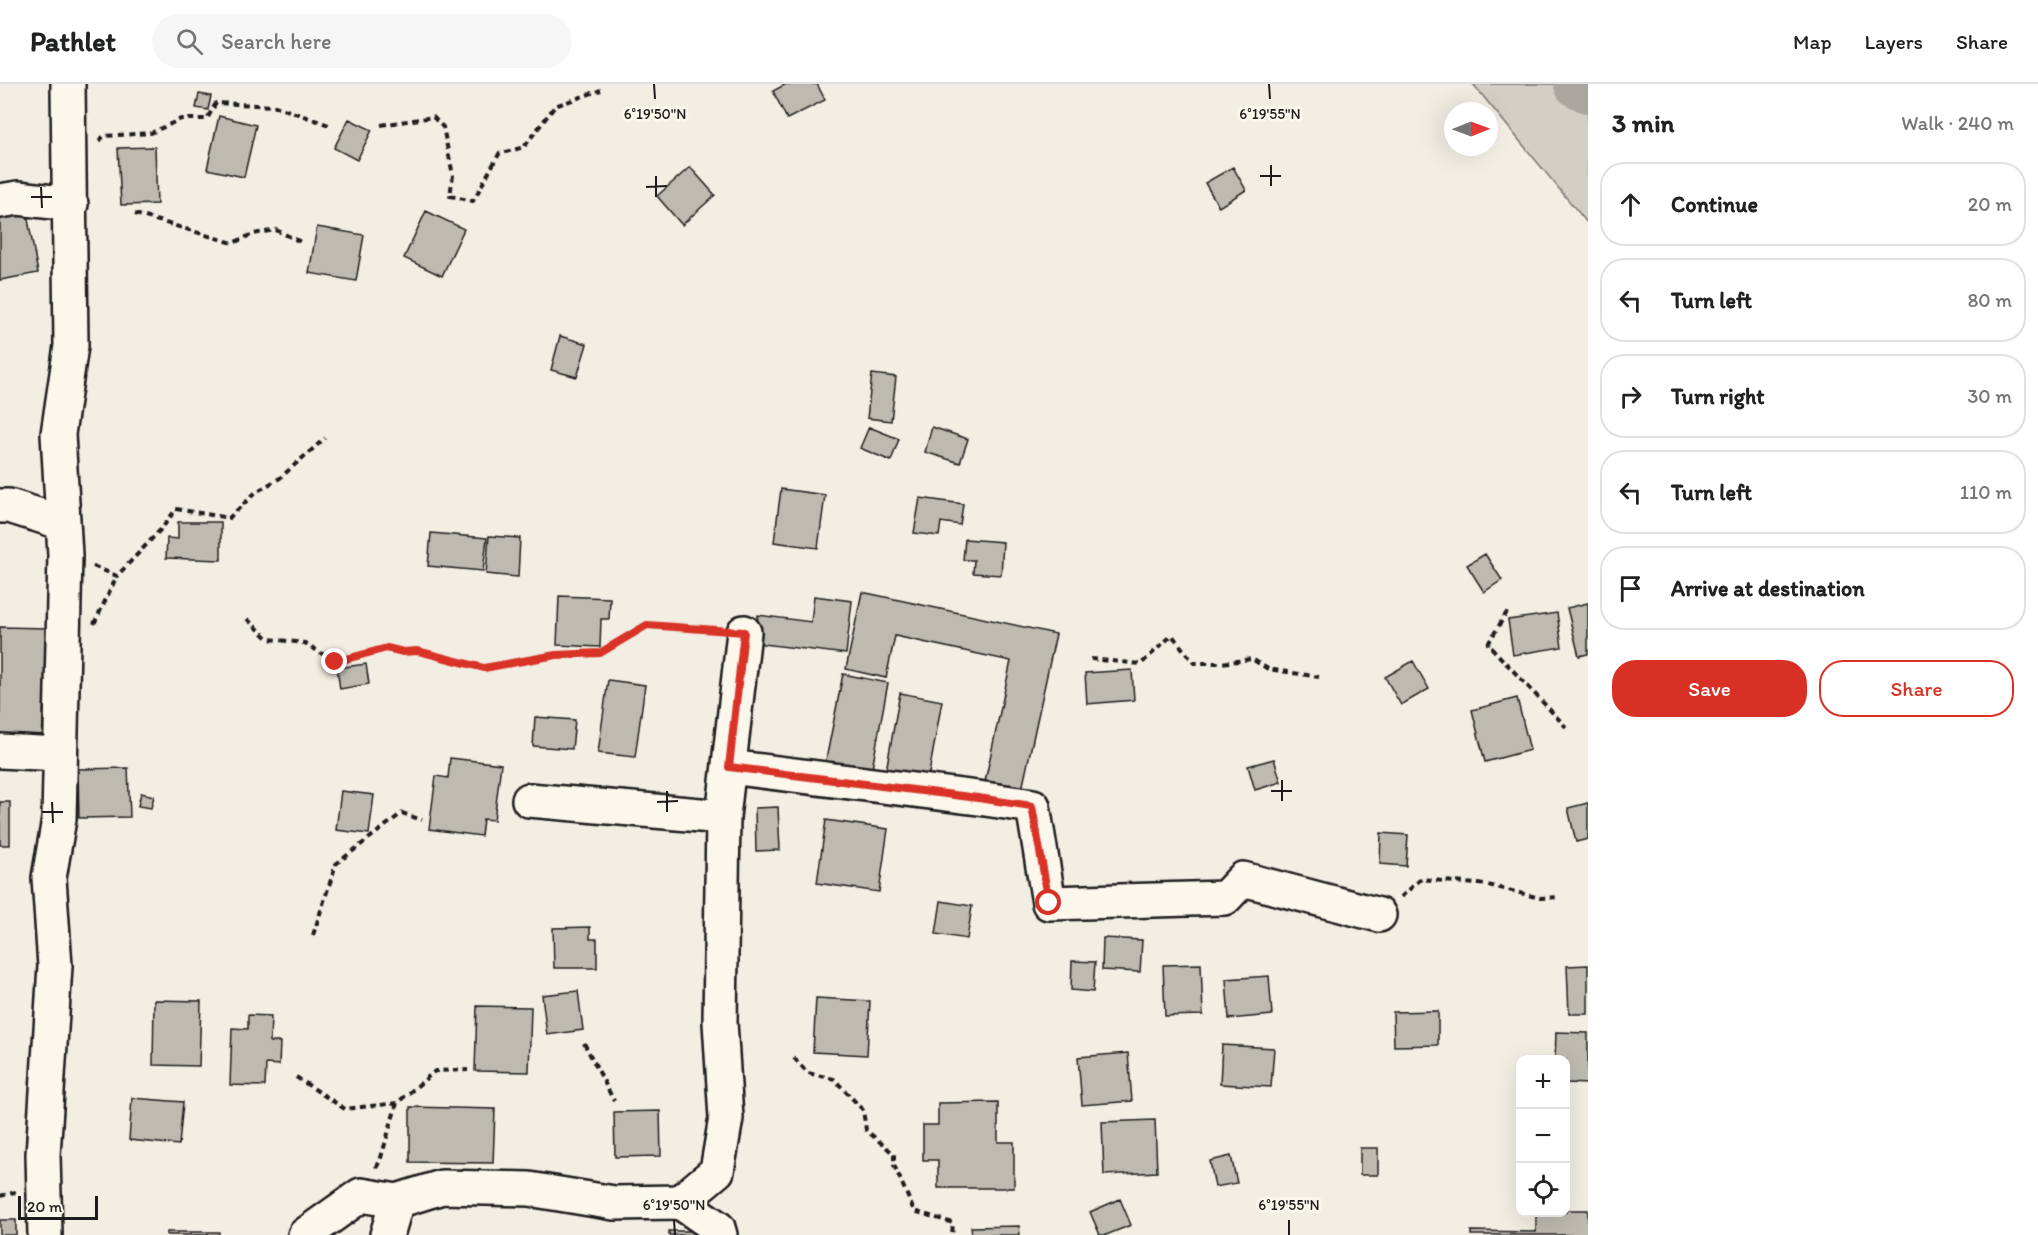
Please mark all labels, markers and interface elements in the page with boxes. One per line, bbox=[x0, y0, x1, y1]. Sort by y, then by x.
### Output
search box bbox=[152, 14, 572, 68]
text: Pathlet bbox=[30, 24, 116, 58]
icon: search bbox=[173, 25, 206, 58]
text: Search here bbox=[221, 28, 331, 55]
text: Map bbox=[1793, 29, 1832, 54]
text: Layers bbox=[1865, 29, 1923, 54]
text: Share bbox=[1956, 29, 2008, 54]
north arrow bbox=[1444, 102, 1498, 156]
text: 6°19'50"N bbox=[624, 105, 686, 123]
text: 6°19'55"N bbox=[1239, 105, 1301, 123]
text: 3 min bbox=[1612, 107, 1674, 139]
text: Walk · 240 m bbox=[1901, 111, 2014, 135]
icon: ahead bbox=[1614, 188, 1647, 221]
text: Continue bbox=[1671, 191, 1758, 218]
text: 20 m bbox=[1968, 192, 2012, 216]
icon: left bbox=[1614, 284, 1647, 317]
text: Turn left bbox=[1671, 287, 1752, 314]
text: 80 m bbox=[1967, 288, 2012, 312]
icon: right bbox=[1614, 380, 1647, 413]
text: Turn right bbox=[1671, 383, 1765, 410]
text: 30 m bbox=[1967, 384, 2012, 408]
icon: left bbox=[1614, 476, 1647, 509]
text: Turn left bbox=[1671, 479, 1752, 506]
text: 110 m bbox=[1960, 480, 2012, 504]
icon: arrive bbox=[1614, 572, 1647, 605]
text: Arrive at destination bbox=[1671, 575, 1865, 602]
route end bbox=[321, 648, 347, 674]
button: Save bbox=[1612, 660, 1807, 717]
button: Share bbox=[1819, 660, 2014, 717]
route start bbox=[1035, 889, 1061, 915]
map controls bbox=[1516, 1055, 1570, 1217]
button: + bbox=[1516, 1055, 1570, 1109]
button: − bbox=[1516, 1109, 1570, 1163]
button: locate bbox=[1516, 1163, 1570, 1217]
scale bar bbox=[18, 1193, 98, 1220]
text: 6°19'50"N bbox=[643, 1196, 705, 1214]
text: 6°19'55"N bbox=[1258, 1196, 1320, 1214]
text: 20 m bbox=[27, 1197, 62, 1216]

